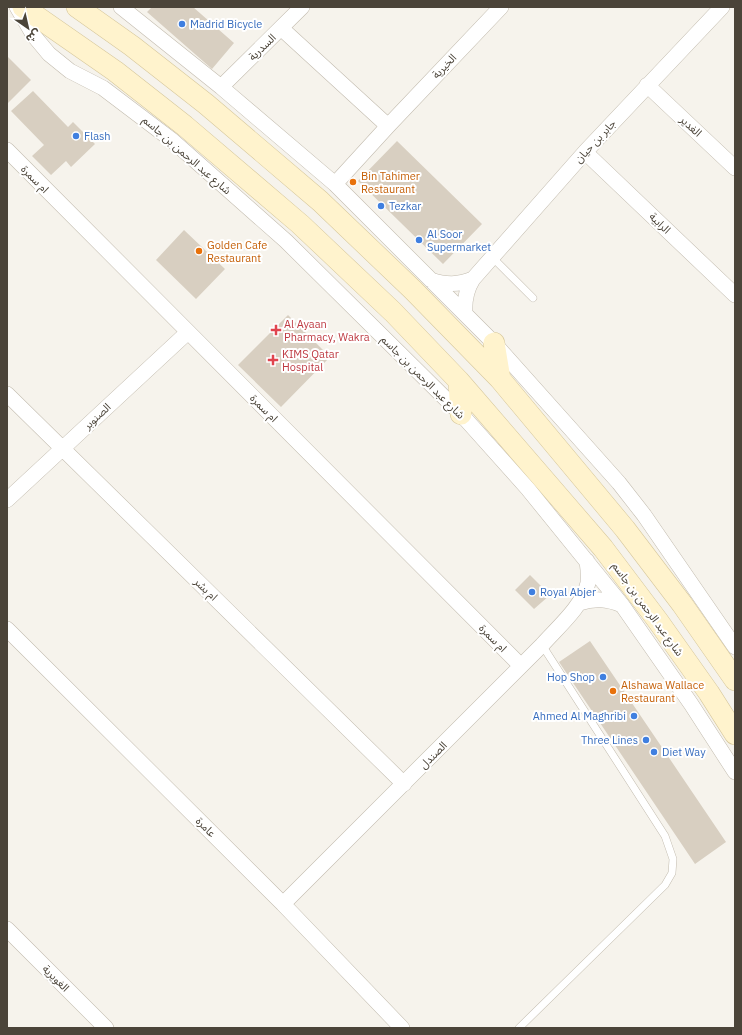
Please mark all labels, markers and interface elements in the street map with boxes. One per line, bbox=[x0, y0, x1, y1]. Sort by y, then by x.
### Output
north arrow bbox=[8, 8, 48, 48]
place label: Madrid Bicycle bbox=[190, 17, 262, 31]
marker: Madrid Bicycle bbox=[177, 19, 187, 29]
text: ش bbox=[23, 26, 44, 46]
street label: السدرية bbox=[245, 30, 279, 64]
street label: الخيرية bbox=[429, 51, 459, 81]
street label: الغدير bbox=[676, 112, 705, 140]
street label: شارع عبد الرحمن بن جاسم bbox=[139, 113, 234, 199]
street label: جابر بن حيان bbox=[571, 116, 619, 166]
place label: Flash bbox=[84, 129, 111, 143]
marker: Flash bbox=[71, 131, 81, 141]
street label: ام سمرة bbox=[17, 162, 52, 197]
place label: Bin Tahimer Restaurant bbox=[361, 169, 420, 196]
marker: Bin Tahimer Restaurant bbox=[348, 177, 358, 187]
place label: Tezkar bbox=[389, 199, 421, 213]
marker: Tezkar bbox=[376, 201, 386, 211]
street label: الرابية bbox=[646, 209, 674, 237]
place label: Al Soor Supermarket bbox=[427, 227, 491, 254]
marker: Al Soor Supermarket bbox=[414, 235, 424, 245]
place label: Golden Cafe Restaurant bbox=[207, 238, 267, 265]
marker: Golden Cafe Restaurant bbox=[194, 246, 204, 256]
place label: Al Ayaan Pharmacy, Wakra bbox=[284, 317, 370, 344]
marker: Al Ayaan Pharmacy, Wakra bbox=[271, 325, 281, 335]
street label: شارع عبد الرحمن بن جاسم bbox=[377, 332, 468, 423]
place label: KIMS Qatar Hospital bbox=[282, 347, 339, 374]
marker: KIMS Qatar Hospital bbox=[267, 354, 279, 366]
street label: ام سمرة bbox=[246, 391, 281, 426]
street label: الصنوبر bbox=[80, 400, 114, 433]
street label: شارع عبد الرحمن بن جاسم bbox=[608, 559, 687, 660]
street label: ام بشر bbox=[190, 574, 221, 604]
place label: Royal Abjer bbox=[540, 585, 596, 599]
marker: Royal Abjer bbox=[527, 587, 537, 597]
street label: ام سمرة bbox=[475, 621, 510, 656]
place label: Hop Shop bbox=[547, 670, 595, 684]
marker: Hop Shop bbox=[598, 672, 608, 682]
place label: Alshawa Wallace Restaurant bbox=[621, 678, 704, 705]
marker: Alshawa Wallace Restaurant bbox=[608, 686, 618, 696]
place label: Ahmed Al Maghribi bbox=[533, 709, 626, 723]
marker: Ahmed Al Maghribi bbox=[629, 711, 639, 721]
place label: Three Lines bbox=[581, 733, 638, 747]
marker: Three Lines bbox=[641, 735, 651, 745]
street label: الصندل bbox=[416, 738, 450, 772]
place label: Diet Way bbox=[662, 745, 706, 759]
marker: Diet Way bbox=[649, 747, 659, 757]
street label: عامرة bbox=[193, 814, 219, 840]
street label: الغويرية bbox=[40, 962, 72, 994]

